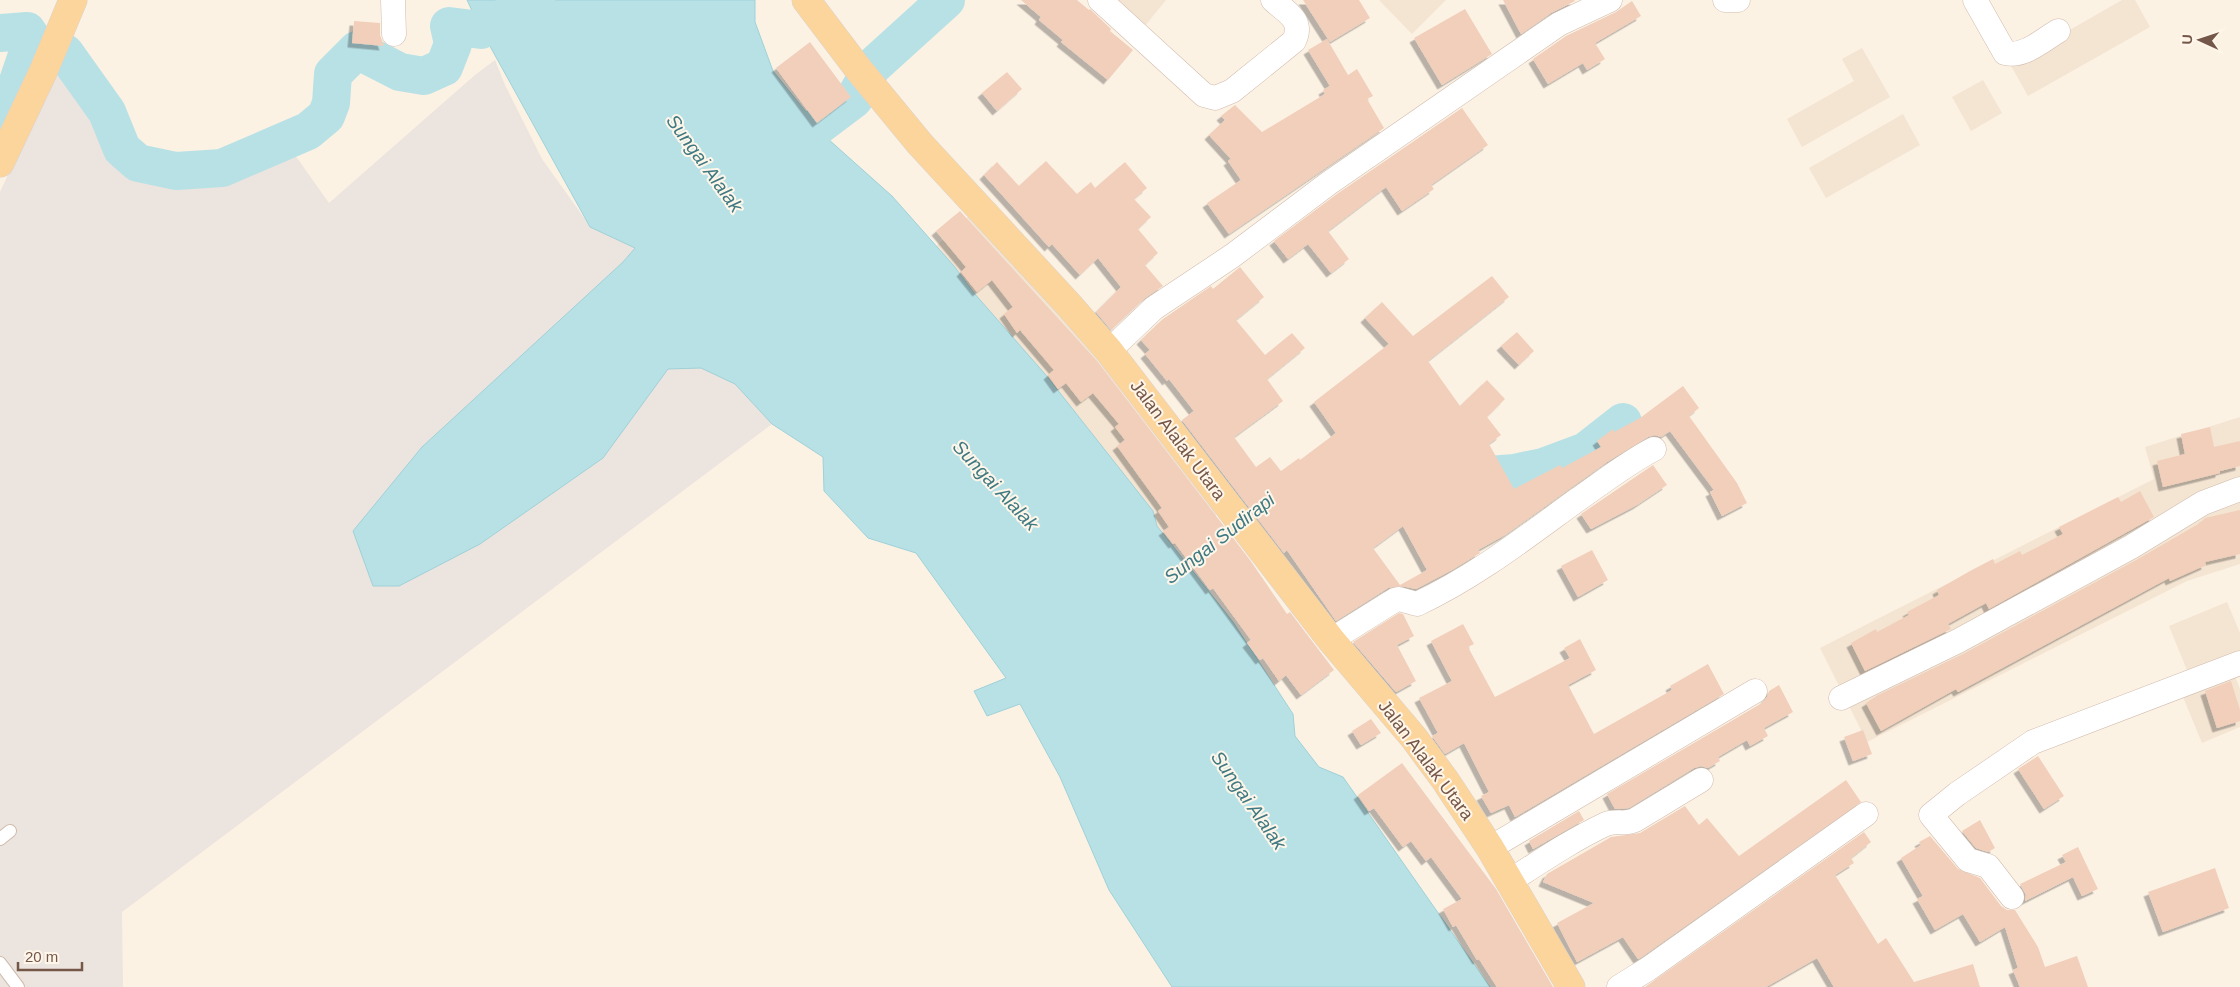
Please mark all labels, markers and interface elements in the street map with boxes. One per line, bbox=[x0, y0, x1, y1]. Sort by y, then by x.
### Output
north arrow bbox=[2175, 15, 2225, 65]
text: U bbox=[2179, 34, 2195, 45]
water label: Sungai Alalak bbox=[662, 110, 748, 217]
street label: Jalan Alalak Utara bbox=[1126, 376, 1230, 505]
water label: Sungai Alalak bbox=[949, 436, 1044, 536]
water label: Sungai Sudirapi bbox=[1160, 488, 1279, 588]
street label: Jalan Alalak Utara bbox=[1374, 696, 1478, 825]
water label: Sungai Alalak bbox=[1207, 747, 1291, 855]
scale bar bbox=[18, 940, 81, 972]
text: 20 m bbox=[25, 948, 58, 965]

